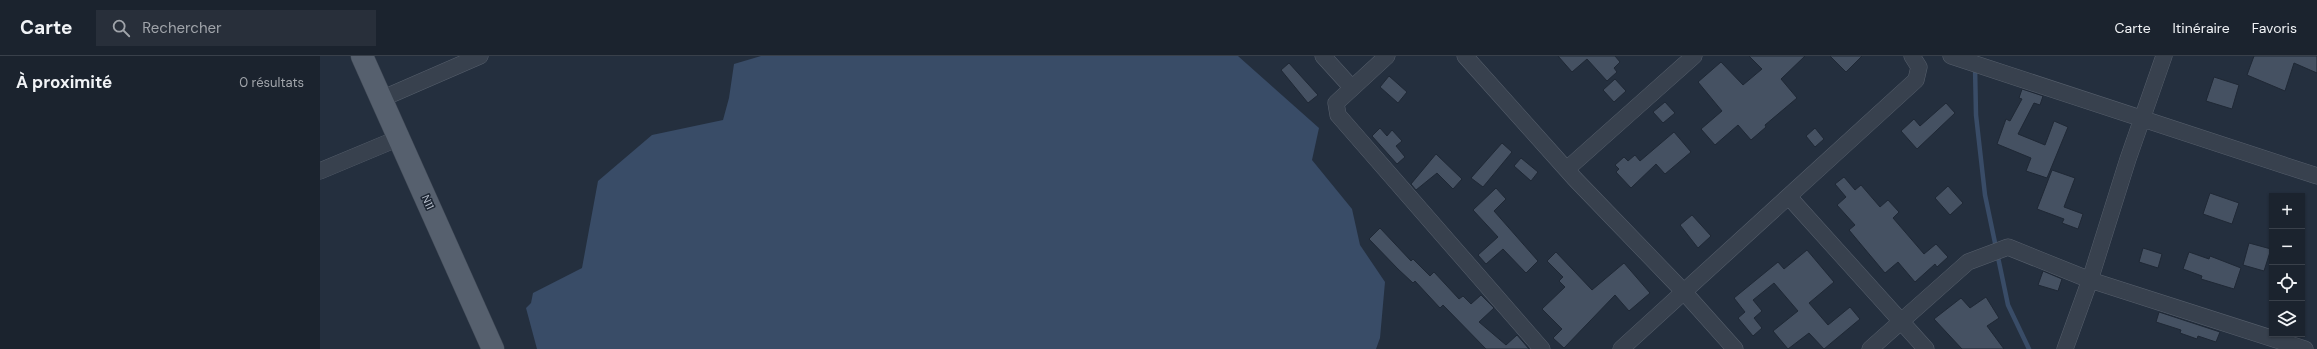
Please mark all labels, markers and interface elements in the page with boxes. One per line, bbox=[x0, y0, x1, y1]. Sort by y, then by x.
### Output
search box bbox=[96, 10, 376, 46]
text: Carte bbox=[20, 15, 72, 40]
icon: search bbox=[110, 17, 132, 39]
text: Rechercher bbox=[142, 18, 222, 38]
text: Carte bbox=[2115, 19, 2151, 37]
text: Itinéraire bbox=[2173, 19, 2230, 37]
text: Favoris bbox=[2252, 19, 2297, 37]
text: À proximité bbox=[16, 71, 112, 93]
text: 0 résultats bbox=[239, 74, 304, 91]
street label: N11 bbox=[419, 193, 437, 211]
map controls bbox=[2269, 193, 2305, 337]
button: + bbox=[2269, 193, 2305, 229]
button: − bbox=[2269, 229, 2305, 265]
button: locate bbox=[2269, 265, 2305, 301]
button: layers bbox=[2269, 301, 2305, 337]

